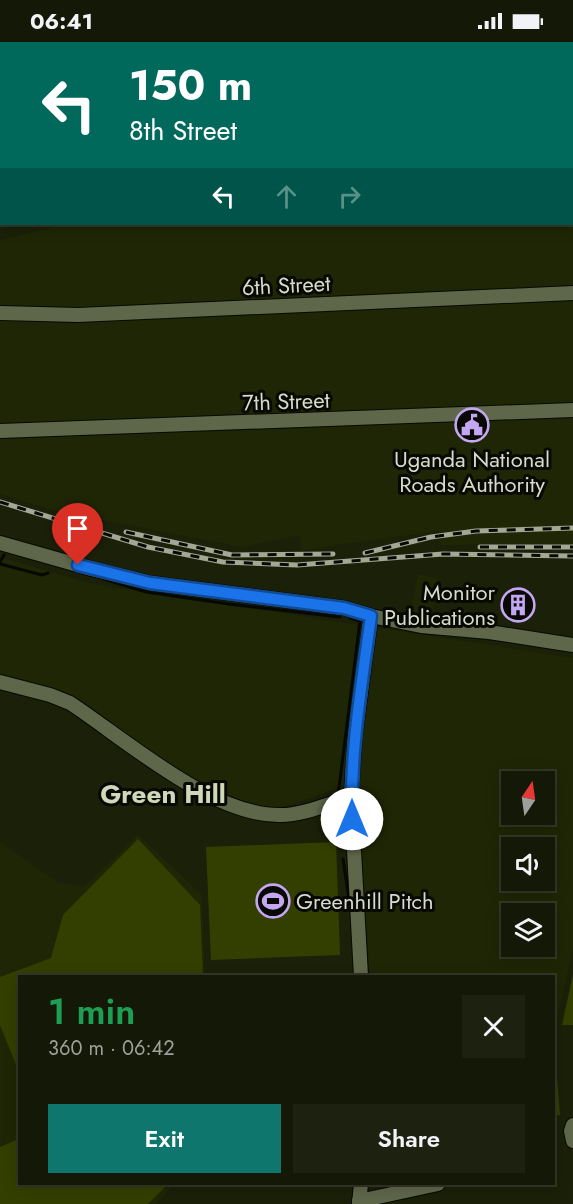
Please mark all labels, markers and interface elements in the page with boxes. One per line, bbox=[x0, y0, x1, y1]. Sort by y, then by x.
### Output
text: 06:41 bbox=[30, 5, 93, 37]
text: 150 m bbox=[129, 55, 252, 116]
icon: left bbox=[30, 66, 108, 144]
text: 8th Street bbox=[129, 111, 237, 150]
icon: left bbox=[207, 180, 240, 213]
icon: ahead bbox=[270, 180, 303, 213]
icon: right bbox=[333, 180, 366, 213]
street label: 6th Street bbox=[241, 267, 332, 303]
street label: 7th Street bbox=[242, 383, 331, 419]
public building icon: Uganda National Roads Authority bbox=[454, 407, 490, 443]
place label: Uganda National Roads Authority bbox=[394, 443, 550, 500]
pin bbox=[52, 503, 103, 565]
icon: arrive bbox=[61, 512, 94, 545]
place label: Monitor Publications bbox=[384, 576, 495, 633]
building icon: Monitor Publications bbox=[500, 587, 536, 623]
north arrow bbox=[501, 771, 555, 825]
map controls bbox=[501, 771, 555, 957]
district label: Green Hill bbox=[100, 775, 226, 813]
position arrow bbox=[320, 787, 384, 851]
button: sound bbox=[501, 837, 555, 891]
sports icon: Greenhill Pitch bbox=[255, 883, 291, 919]
place label: Greenhill Pitch bbox=[296, 885, 434, 917]
button: layers bbox=[501, 903, 555, 957]
text: 1 min bbox=[48, 985, 135, 1037]
button: close bbox=[462, 995, 525, 1058]
text: 360 m · 06:42 bbox=[48, 1034, 175, 1063]
button: Exit bbox=[48, 1104, 281, 1173]
button: Share bbox=[293, 1104, 525, 1173]

